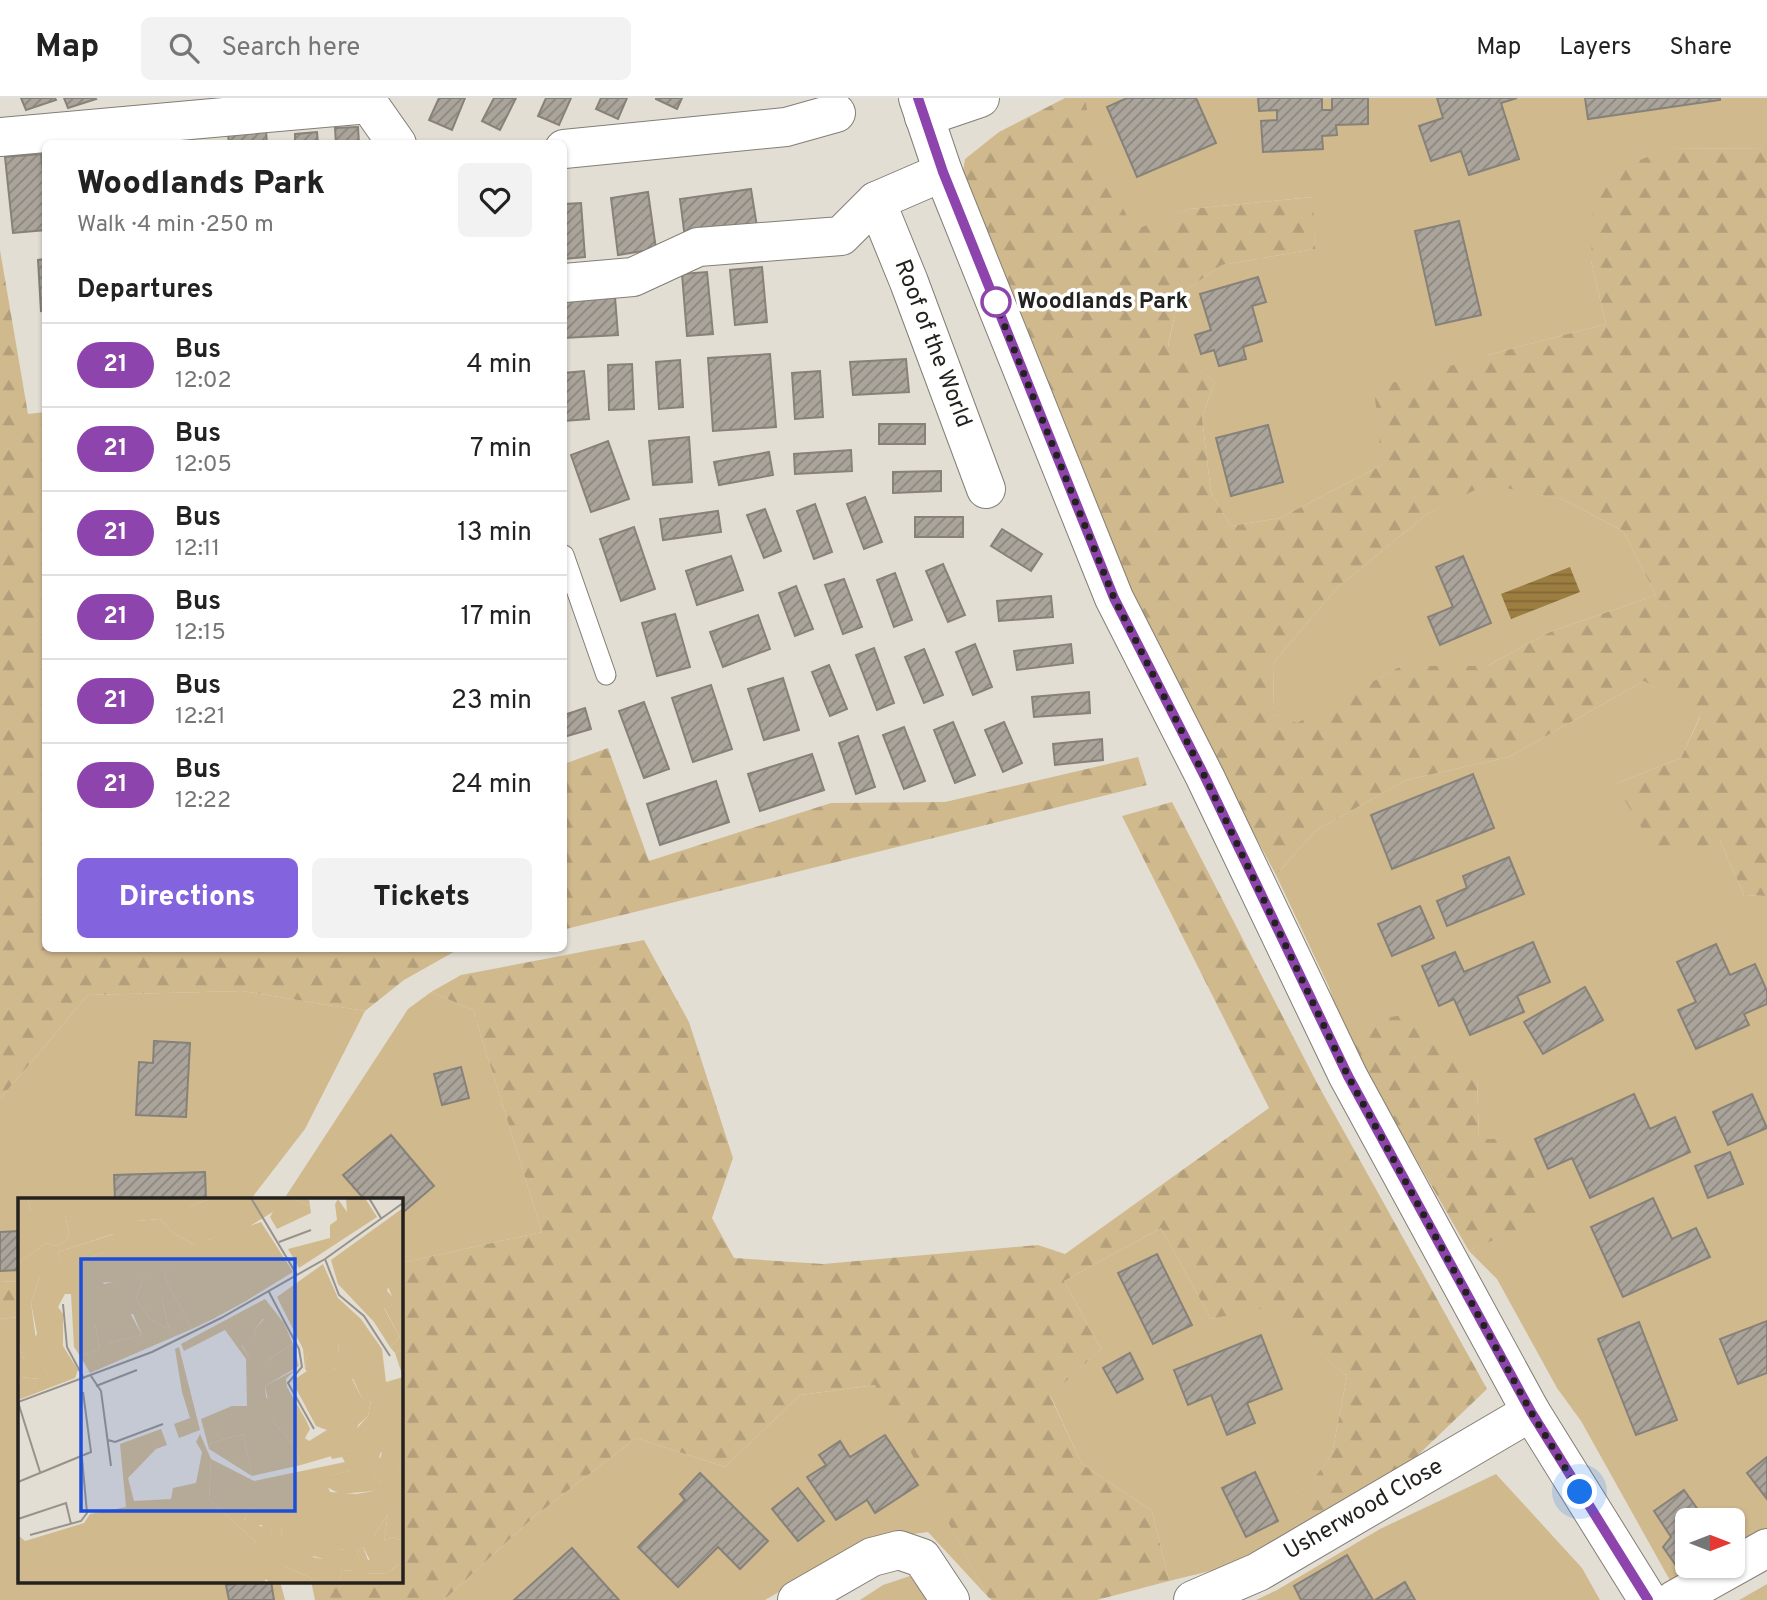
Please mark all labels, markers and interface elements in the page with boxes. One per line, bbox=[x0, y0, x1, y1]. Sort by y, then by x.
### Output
search box bbox=[141, 17, 631, 80]
text: Map bbox=[35, 27, 99, 69]
icon: search bbox=[165, 29, 203, 67]
text: Search here bbox=[221, 32, 360, 65]
text: Map bbox=[1476, 33, 1521, 63]
text: Layers bbox=[1559, 33, 1631, 63]
text: Share bbox=[1669, 33, 1732, 63]
button: heart bbox=[458, 163, 532, 237]
text: Woodlands Park bbox=[77, 164, 325, 206]
text: Walk · 4 min · 250 m bbox=[77, 211, 274, 240]
street label: Roof of the World bbox=[887, 256, 977, 432]
text: Departures bbox=[77, 274, 214, 307]
marker: Woodlands Park bbox=[981, 287, 1011, 317]
place label: Woodlands Park bbox=[1017, 288, 1188, 317]
text: Bus bbox=[175, 334, 221, 367]
text: 4 min bbox=[466, 349, 532, 382]
text: 21 bbox=[103, 350, 128, 380]
text: 12:02 bbox=[175, 367, 232, 396]
text: Bus bbox=[175, 418, 221, 451]
text: 7 min bbox=[470, 433, 532, 466]
text: 21 bbox=[103, 434, 128, 464]
text: 12:05 bbox=[175, 451, 232, 480]
text: Bus bbox=[175, 502, 221, 535]
text: 13 min bbox=[457, 517, 532, 550]
text: 21 bbox=[103, 518, 128, 548]
text: 12:11 bbox=[175, 535, 220, 564]
text: Bus bbox=[175, 586, 221, 619]
text: 17 min bbox=[460, 601, 532, 634]
text: 21 bbox=[103, 602, 128, 632]
text: 12:15 bbox=[175, 619, 226, 648]
text: Bus bbox=[175, 670, 221, 703]
text: 23 min bbox=[451, 685, 532, 718]
text: 21 bbox=[103, 686, 128, 716]
text: 12:21 bbox=[175, 703, 226, 732]
text: Bus bbox=[175, 754, 221, 787]
text: 24 min bbox=[451, 769, 532, 802]
text: 21 bbox=[103, 770, 128, 800]
text: 12:22 bbox=[175, 787, 231, 816]
button: Directions bbox=[77, 858, 298, 938]
button: Tickets bbox=[312, 858, 532, 938]
inset map bbox=[18, 1198, 402, 1582]
street label: Usherwood Close bbox=[1279, 1453, 1449, 1567]
your location bbox=[1562, 1474, 1597, 1509]
north arrow bbox=[1675, 1508, 1745, 1578]
map controls bbox=[1675, 1508, 1745, 1578]

